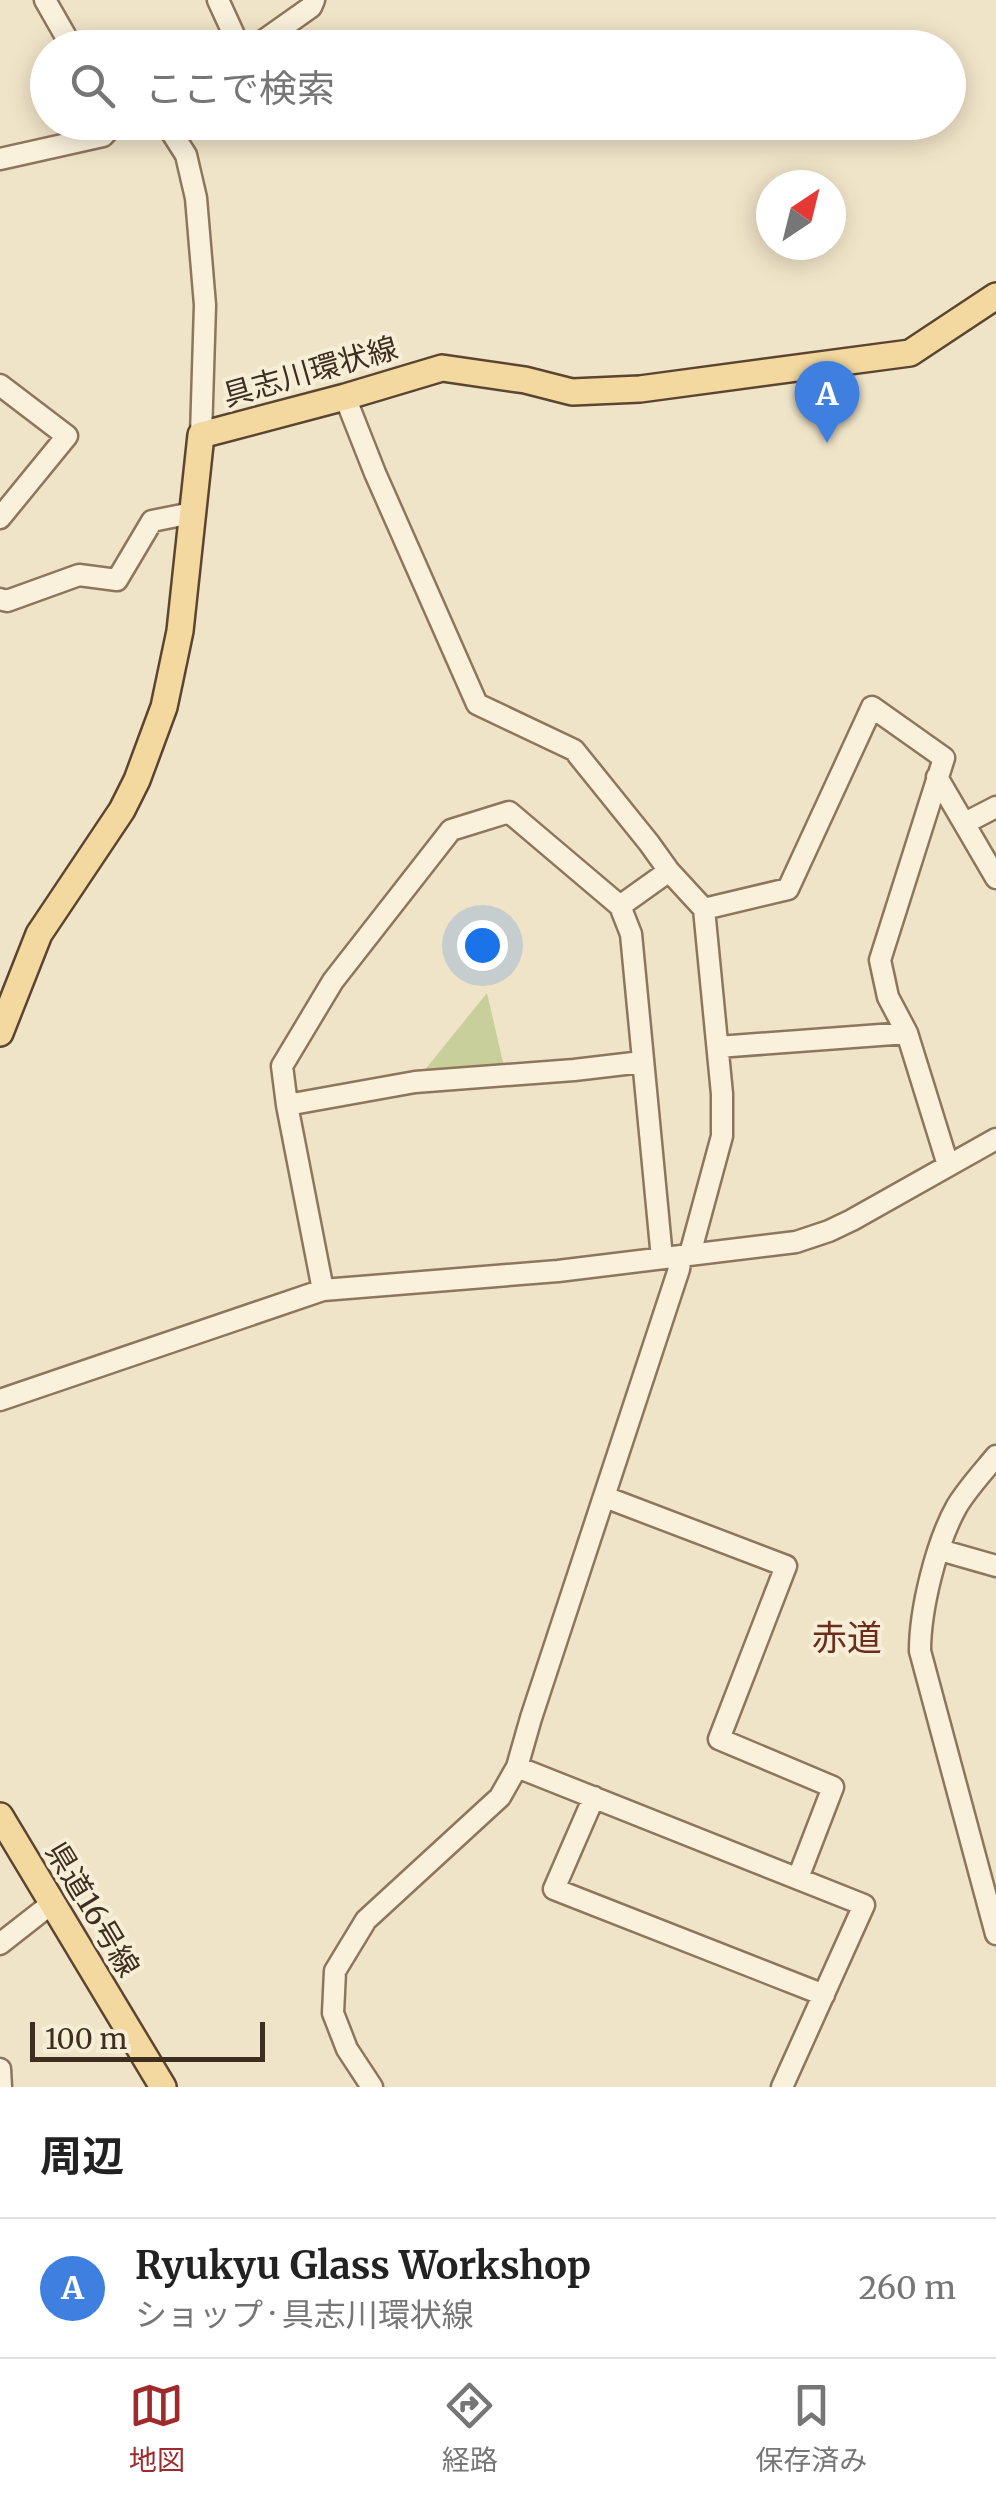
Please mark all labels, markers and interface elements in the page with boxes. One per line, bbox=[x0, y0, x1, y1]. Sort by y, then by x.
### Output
search box bbox=[30, 30, 966, 140]
icon: search bbox=[65, 58, 120, 113]
text: ここで検索 bbox=[145, 65, 335, 112]
north arrow bbox=[756, 170, 846, 260]
street label: 具志川環状線 bbox=[218, 328, 402, 414]
pin: A bbox=[794, 360, 860, 443]
your location bbox=[457, 920, 508, 971]
district label: 赤道 bbox=[812, 1616, 882, 1660]
street label: 県道16号線 bbox=[38, 1835, 148, 1983]
scale bar bbox=[30, 2017, 265, 2062]
text: 100 m bbox=[45, 2021, 127, 2057]
text: 周辺 bbox=[40, 2130, 124, 2182]
text: Ryukyu Glass Workshop bbox=[135, 2242, 591, 2289]
text: A bbox=[61, 2268, 84, 2308]
text: 260 m bbox=[858, 2268, 956, 2308]
text: ショップ · 具志川環状線 bbox=[135, 2295, 474, 2335]
tab: 地図 bbox=[129, 2378, 185, 2478]
tab: 経路 bbox=[442, 2378, 498, 2478]
tab: 保存済み bbox=[755, 2378, 867, 2478]

